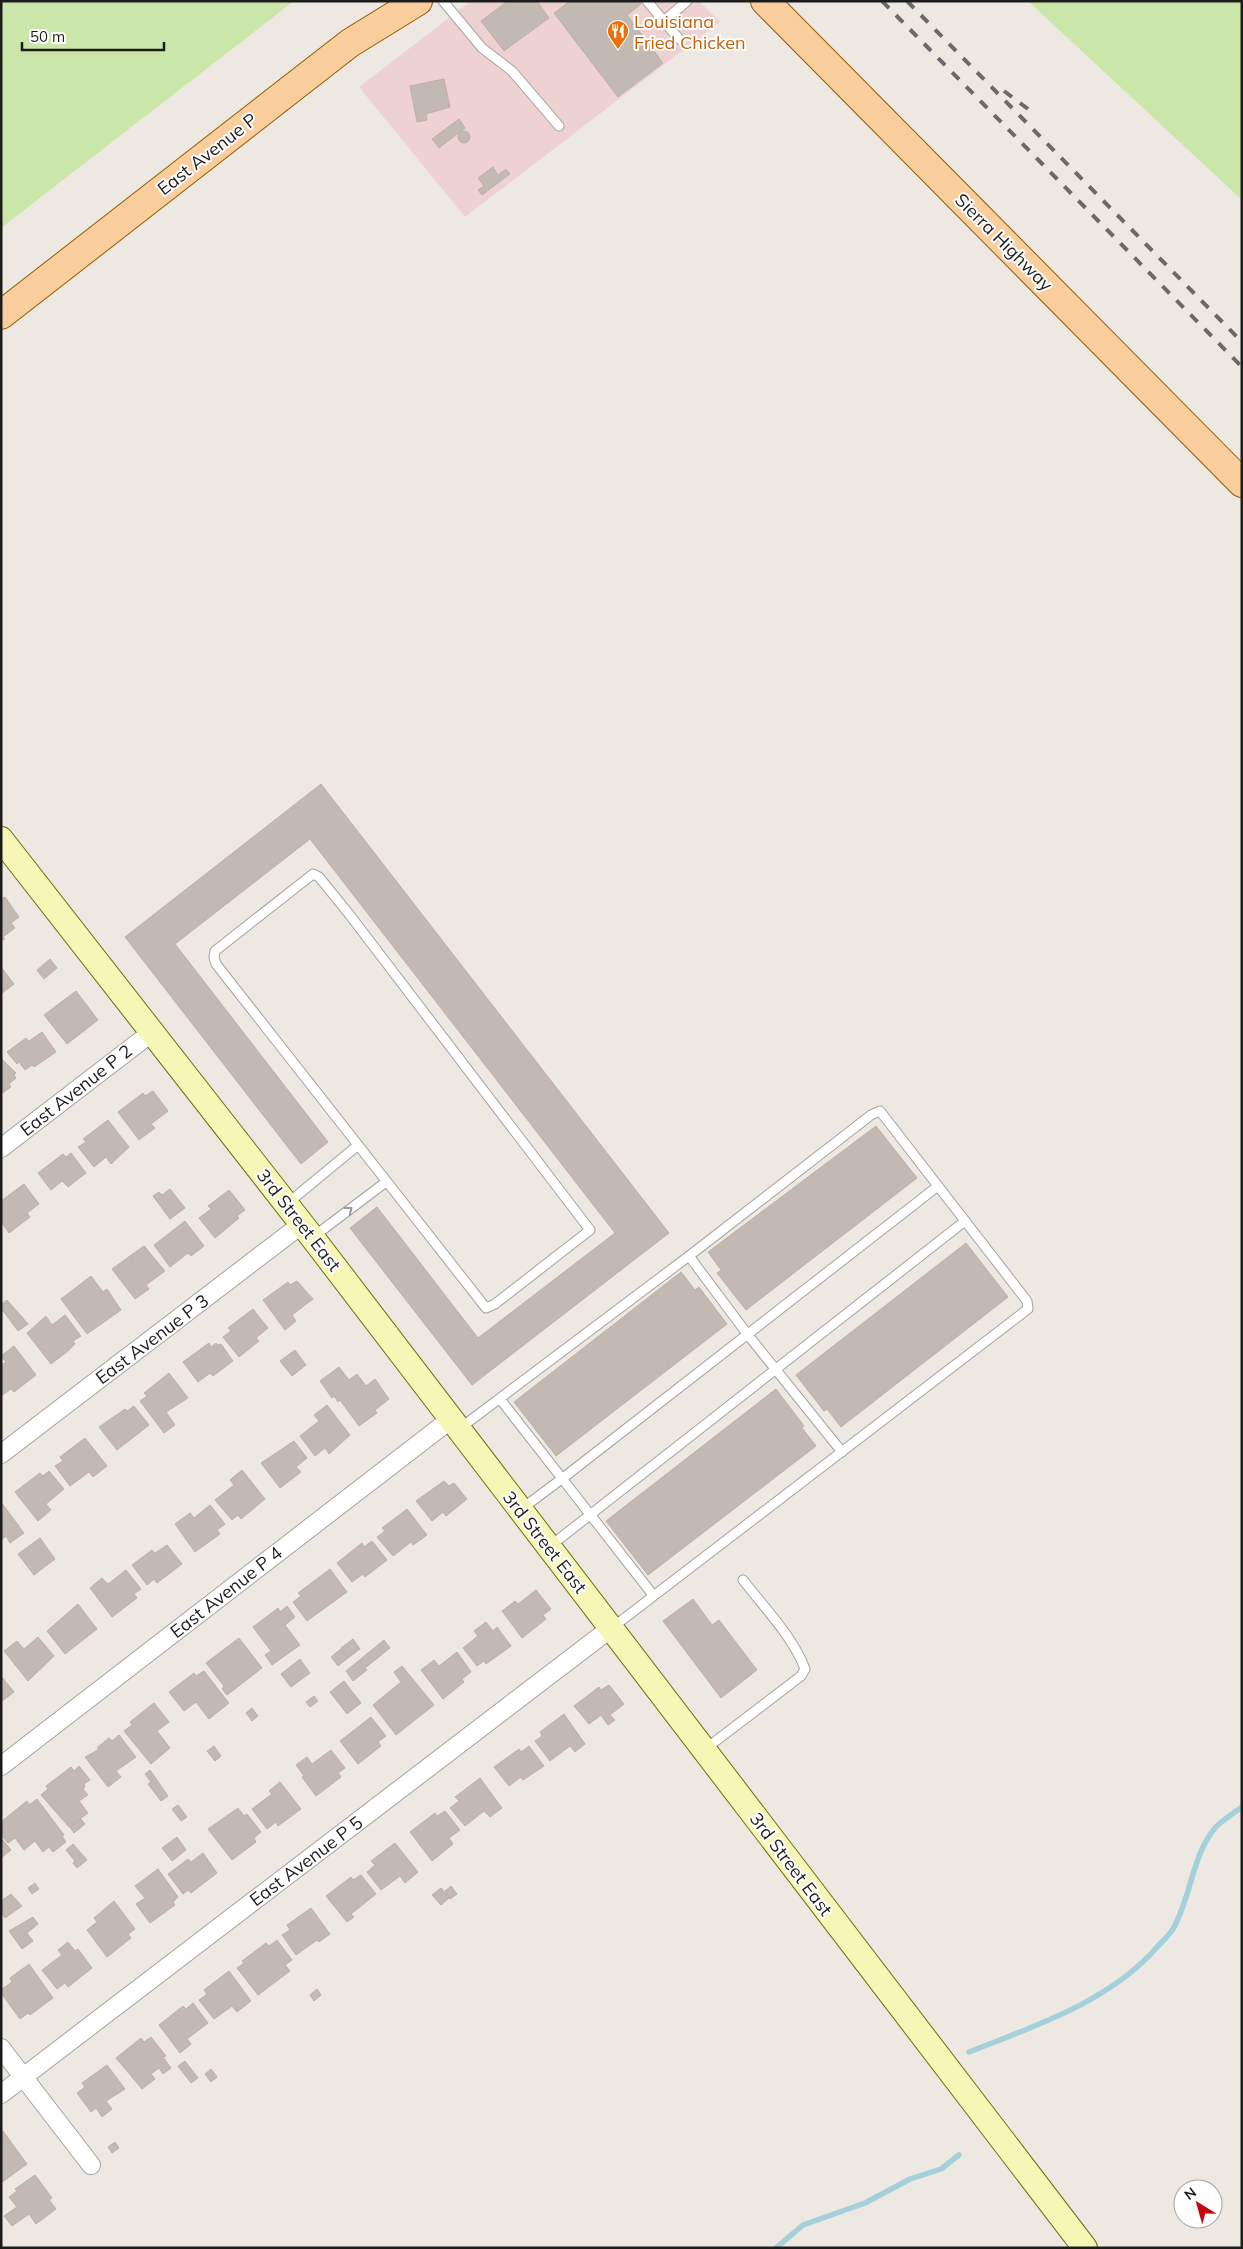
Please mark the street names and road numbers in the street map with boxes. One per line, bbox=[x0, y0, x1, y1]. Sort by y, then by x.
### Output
street label: East Avenue P bbox=[153, 108, 261, 200]
street label: Sierra Highway bbox=[950, 188, 1058, 296]
street label: East Avenue P 2 bbox=[15, 1039, 137, 1141]
street label: 3rd Street East bbox=[252, 1164, 346, 1276]
street label: East Avenue P 3 bbox=[91, 1289, 213, 1389]
street label: 3rd Street East bbox=[498, 1486, 592, 1598]
street label: East Avenue P 4 bbox=[165, 1541, 287, 1643]
street label: 3rd Street East bbox=[745, 1808, 837, 1920]
street label: East Avenue P 5 bbox=[245, 1811, 367, 1911]

